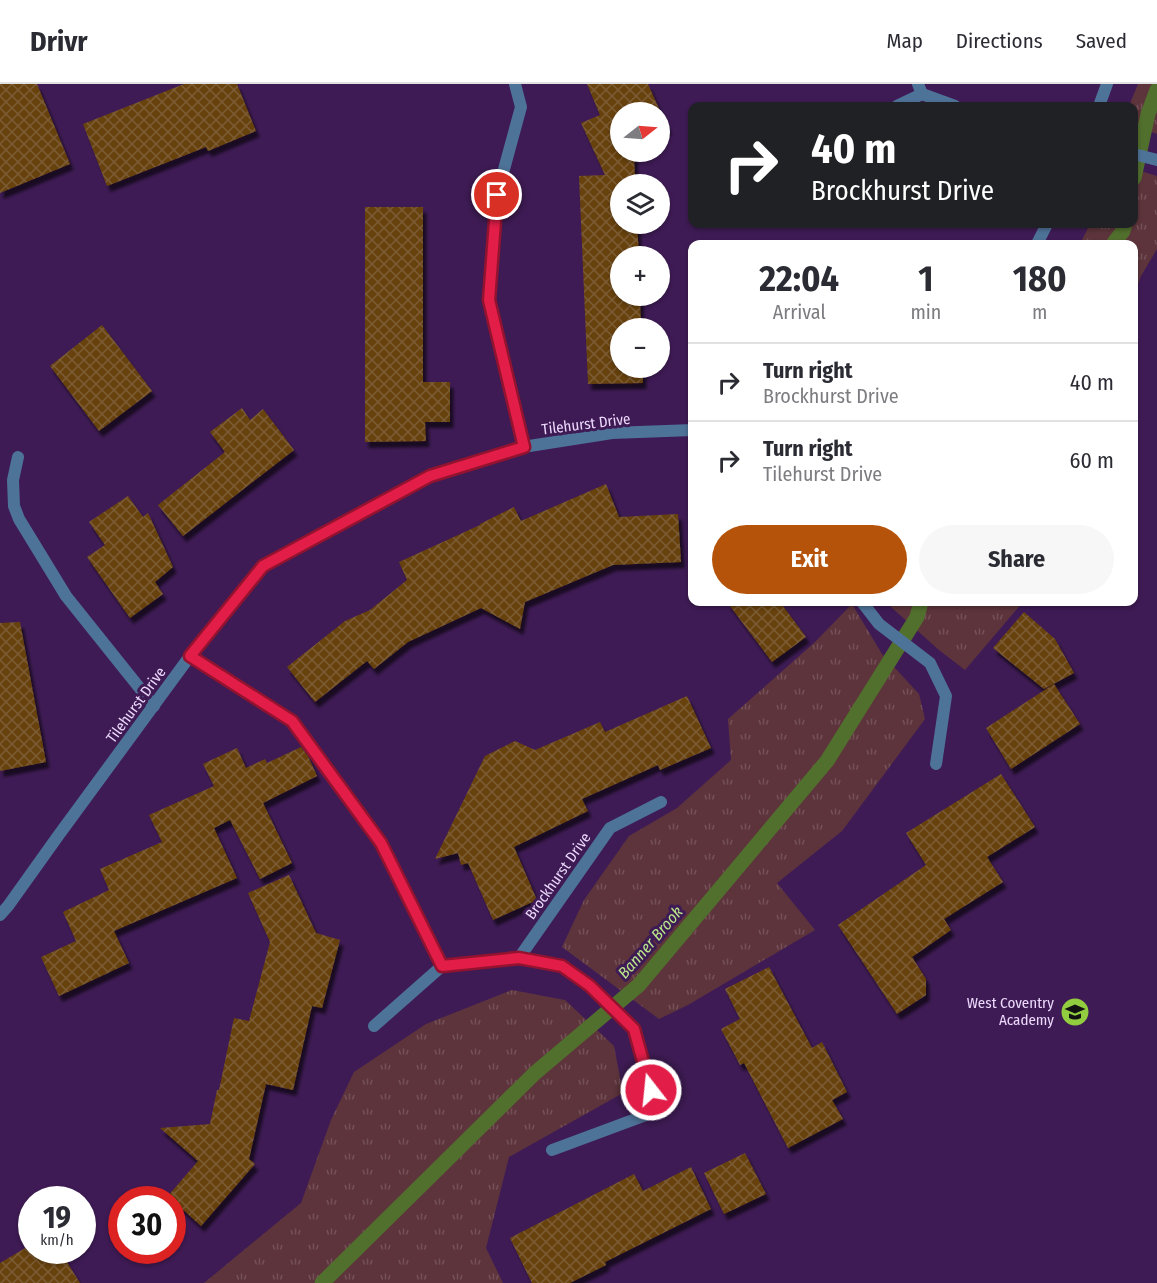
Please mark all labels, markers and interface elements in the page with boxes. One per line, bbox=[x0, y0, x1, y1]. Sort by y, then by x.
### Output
text: Drivr bbox=[30, 25, 88, 58]
text: Map bbox=[886, 28, 923, 54]
text: Directions bbox=[956, 28, 1043, 54]
text: Saved bbox=[1076, 28, 1127, 54]
north arrow bbox=[610, 102, 670, 162]
map controls bbox=[610, 102, 670, 378]
text: 40 m bbox=[811, 124, 896, 174]
icon: right bbox=[712, 126, 790, 204]
pin bbox=[471, 169, 522, 220]
button: layers bbox=[610, 174, 670, 234]
text: Brockhurst Drive bbox=[811, 175, 994, 207]
icon: arrive bbox=[480, 178, 513, 211]
button: + bbox=[610, 246, 670, 306]
text: 22:04 bbox=[759, 257, 839, 301]
text: 1 bbox=[918, 257, 934, 301]
text: 180 bbox=[1013, 257, 1067, 301]
text: Arrival bbox=[773, 300, 826, 324]
text: min bbox=[910, 300, 941, 324]
text: m bbox=[1032, 300, 1047, 324]
button: − bbox=[610, 318, 670, 378]
text: Turn right bbox=[763, 357, 852, 384]
icon: right bbox=[712, 366, 745, 399]
text: 40 m bbox=[1070, 369, 1114, 396]
text: Brockhurst Drive bbox=[763, 384, 899, 408]
street label: Tilehurst Drive bbox=[541, 410, 631, 438]
text: Turn right bbox=[763, 435, 852, 462]
icon: right bbox=[712, 444, 745, 477]
text: 60 m bbox=[1070, 447, 1114, 474]
text: Tilehurst Drive bbox=[763, 462, 882, 486]
button: Exit bbox=[712, 525, 907, 594]
button: Share bbox=[919, 525, 1114, 594]
street label: Tilehurst Drive bbox=[102, 664, 170, 746]
street label: Brockhurst Drive bbox=[521, 829, 595, 923]
water label: Banner Brook bbox=[614, 902, 687, 982]
place label: West Coventry Academy bbox=[967, 994, 1054, 1029]
school or university icon: West Coventry Academy bbox=[1059, 996, 1091, 1028]
position arrow bbox=[619, 1058, 683, 1122]
speed limit sign: 30 bbox=[108, 1186, 186, 1264]
text: 19 bbox=[43, 1200, 71, 1236]
text: km/h bbox=[40, 1231, 74, 1249]

